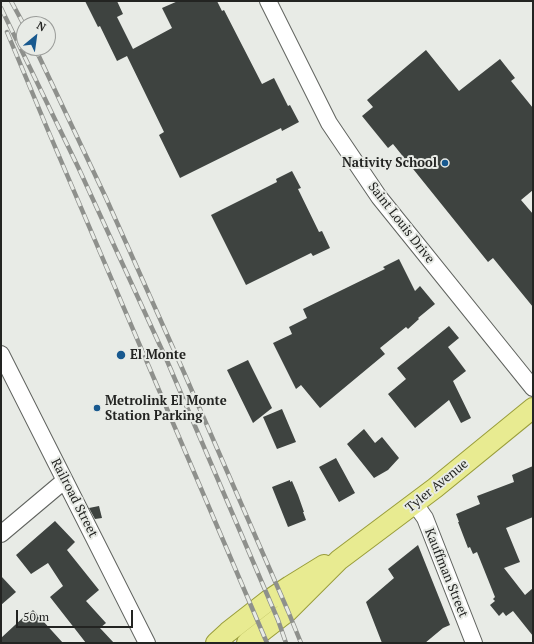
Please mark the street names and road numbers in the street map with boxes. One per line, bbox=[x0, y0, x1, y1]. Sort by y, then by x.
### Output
street label: Saint Louis Drive bbox=[364, 179, 438, 267]
street label: Railroad Street bbox=[47, 456, 101, 540]
street label: Tyler Avenue bbox=[403, 456, 471, 516]
street label: Kauffman Street bbox=[421, 526, 471, 620]

